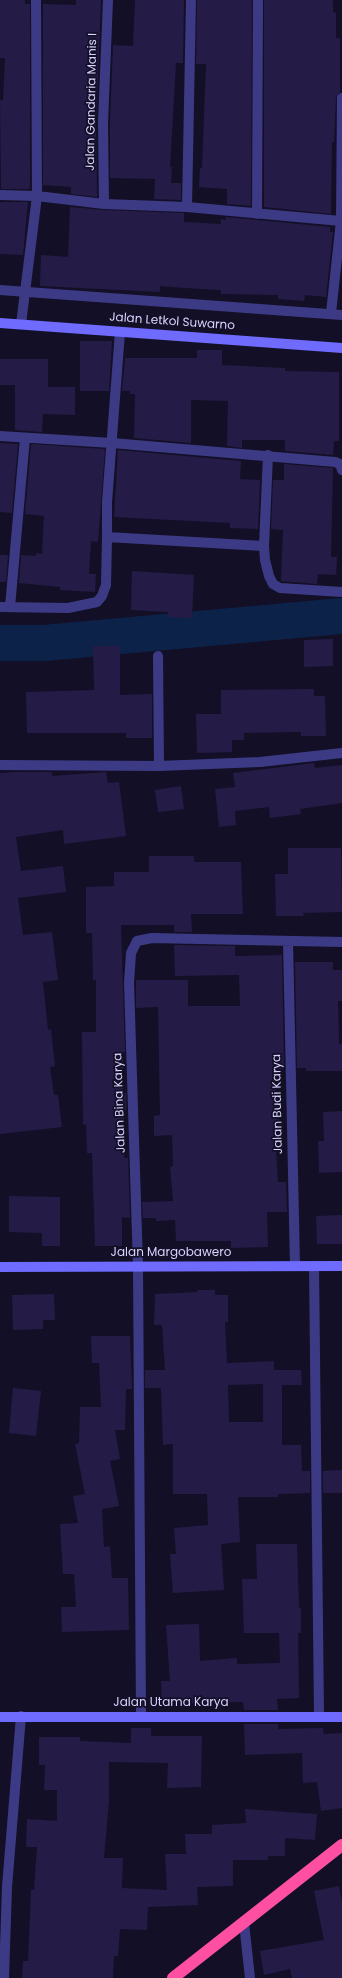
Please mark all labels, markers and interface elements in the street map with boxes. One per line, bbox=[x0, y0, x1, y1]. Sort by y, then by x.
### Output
street label: Jalan Gandaria Manis I bbox=[84, 33, 100, 171]
street label: Jalan Letkol Suwarno bbox=[109, 310, 235, 334]
street label: Jalan Bina Karya bbox=[111, 1053, 129, 1153]
street label: Jalan Budi Karya bbox=[270, 1054, 286, 1154]
street label: Jalan Margobawero bbox=[111, 1246, 231, 1260]
street label: Jalan Utama Karya bbox=[113, 1696, 229, 1710]

